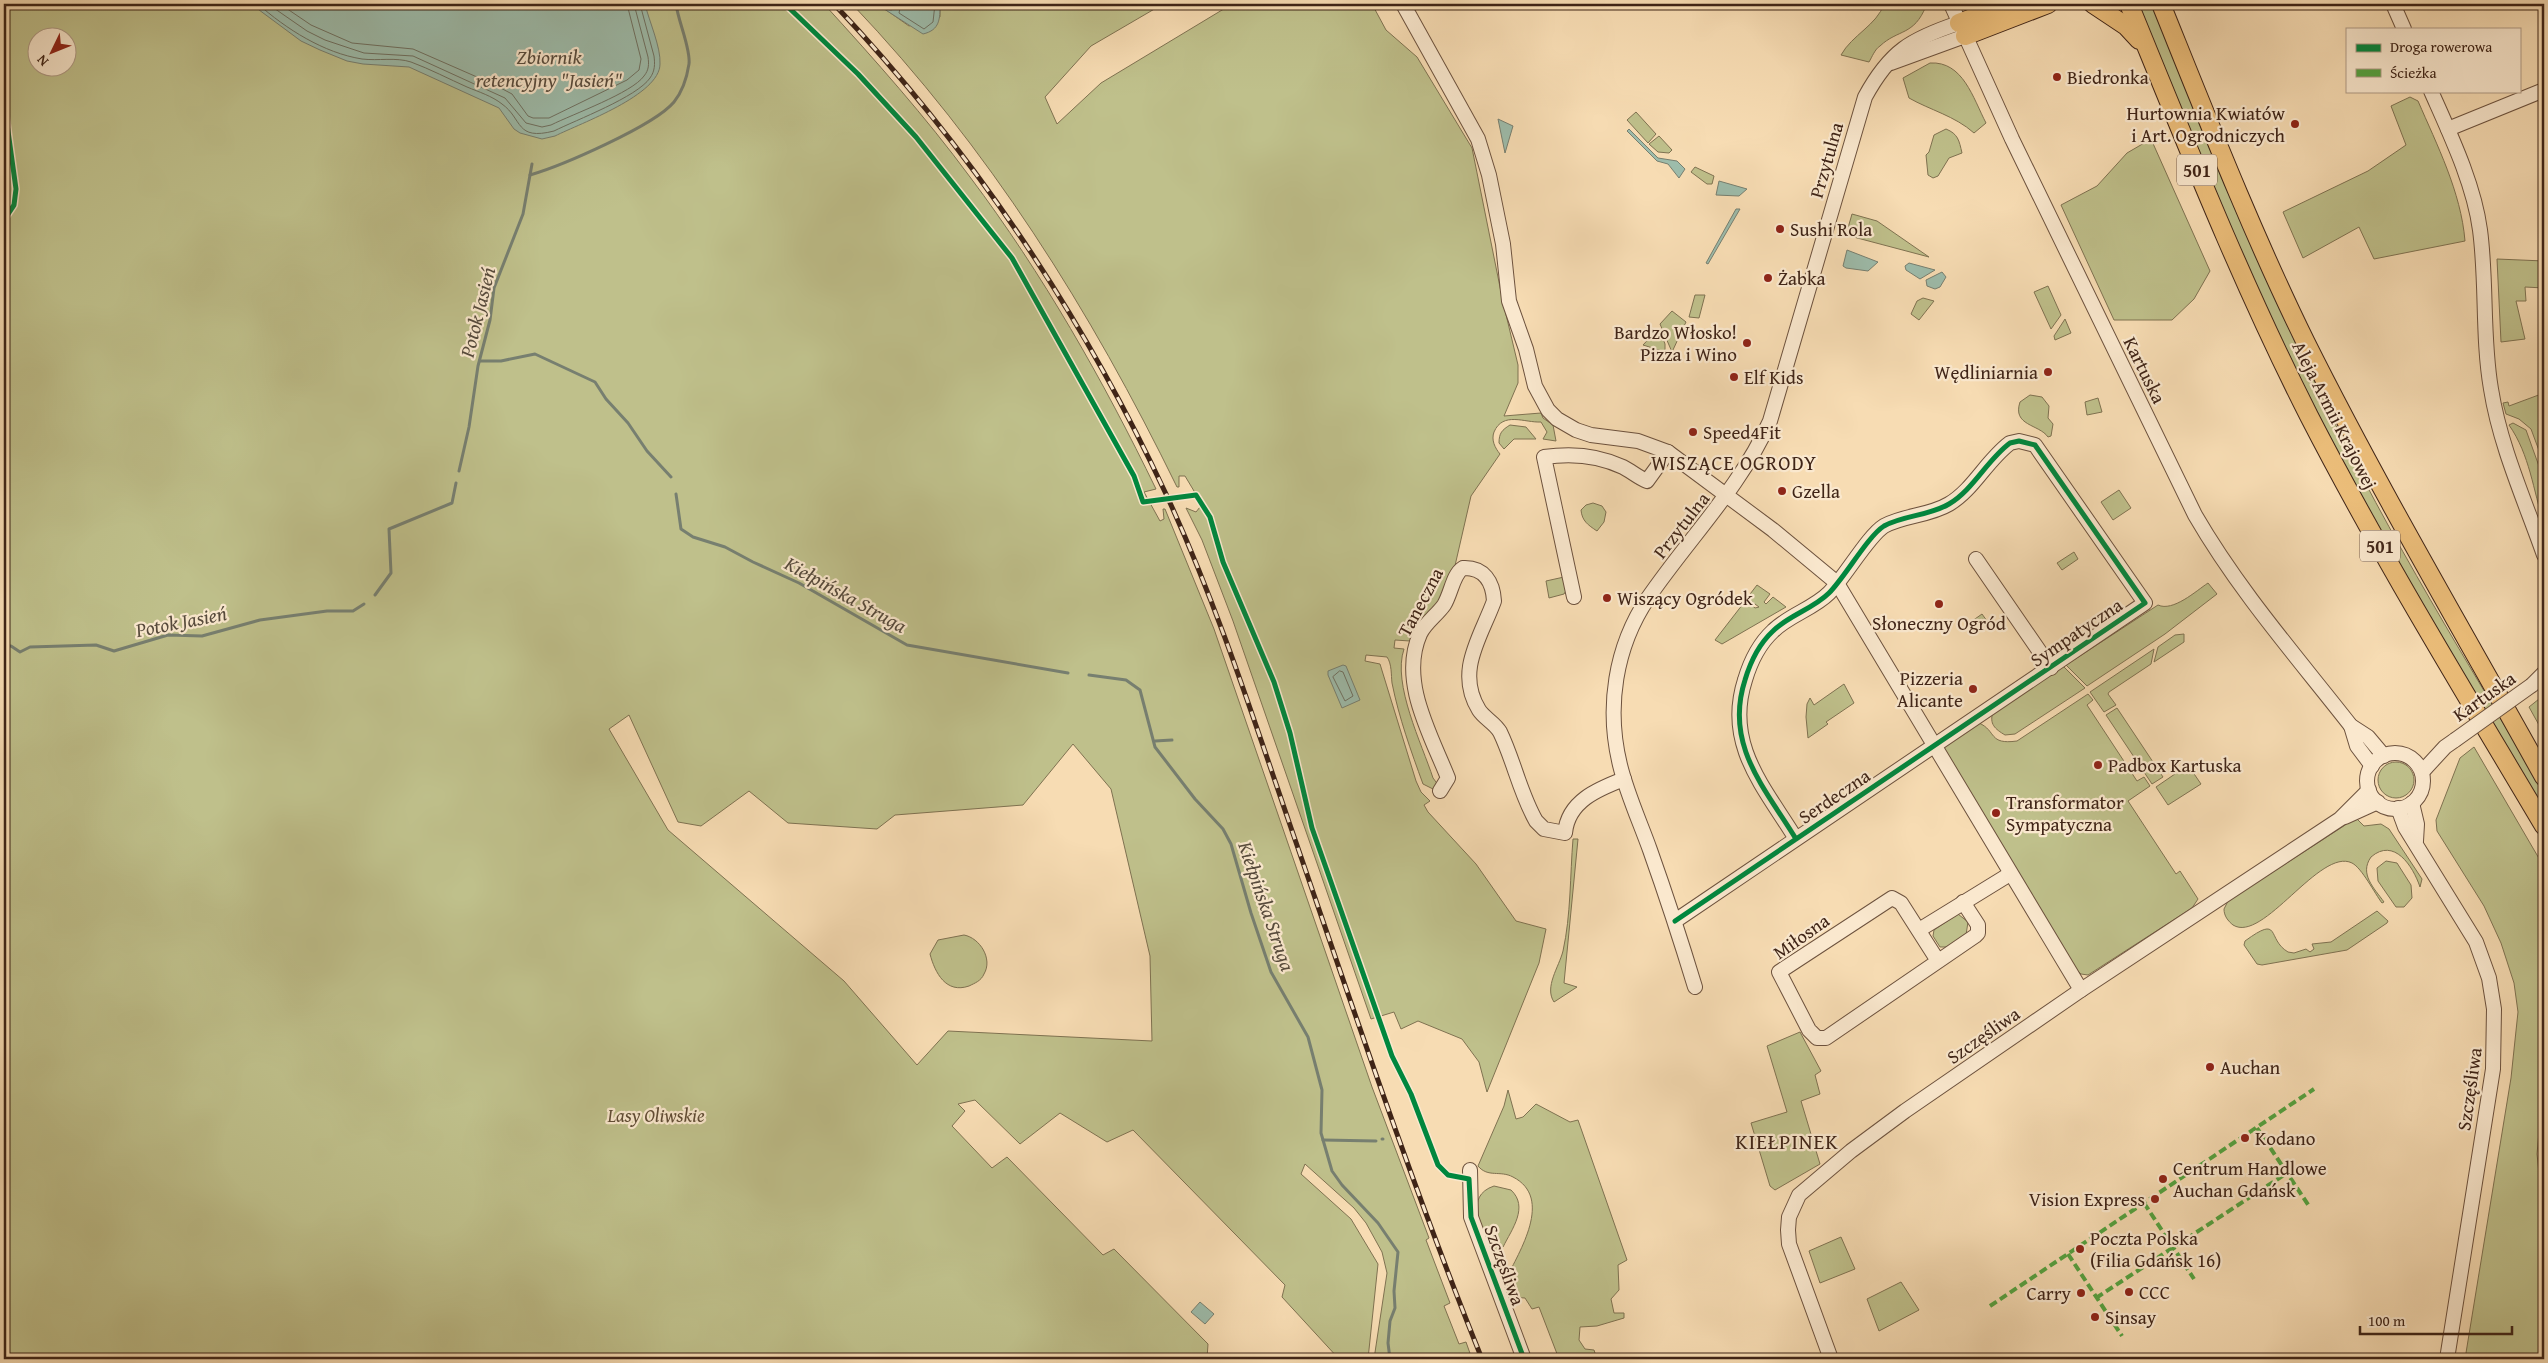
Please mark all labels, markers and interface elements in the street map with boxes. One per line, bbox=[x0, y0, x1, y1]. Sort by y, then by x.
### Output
north arrow bbox=[28, 28, 78, 78]
legend bbox=[2346, 28, 2520, 92]
text: Droga rowerowa bbox=[2390, 36, 2492, 57]
water label: Zbiornik retencyjny "Jasień" bbox=[476, 42, 622, 94]
text: N bbox=[32, 50, 53, 71]
text: Ścieżka bbox=[2390, 62, 2437, 83]
place label: Biedronka bbox=[2067, 63, 2149, 91]
marker: Biedronka bbox=[2051, 71, 2063, 83]
place label: Hurtownia Kwiatów i Art. Ogrodniczych bbox=[2127, 99, 2286, 149]
marker: Hurtownia Kwiatów i Art. Ogrodniczych bbox=[2289, 118, 2301, 130]
street label: Przytulna bbox=[1802, 119, 1850, 201]
road number: 501 bbox=[2177, 154, 2217, 186]
place label: Sushi Rola bbox=[1790, 215, 1872, 243]
marker: Sushi Rola bbox=[1774, 223, 1786, 235]
water label: Potok Jasień bbox=[452, 264, 502, 361]
place label: Żabka bbox=[1778, 264, 1826, 292]
marker: Żabka bbox=[1762, 272, 1774, 284]
place label: Bardzo Włosko! Pizza i Wino bbox=[1614, 318, 1737, 368]
street label: Kartuska bbox=[2117, 332, 2173, 408]
street label: Aleja Armii Krajowej bbox=[2285, 336, 2385, 494]
marker: Bardzo Włosko! Pizza i Wino bbox=[1741, 337, 1753, 349]
place label: Wędliniarnia bbox=[1934, 358, 2038, 386]
place label: Elf Kids bbox=[1744, 363, 1804, 391]
marker: Wędliniarnia bbox=[2042, 366, 2054, 378]
marker: Elf Kids bbox=[1728, 371, 1740, 383]
place label: Speed4Fit bbox=[1703, 418, 1781, 446]
marker: Speed4Fit bbox=[1687, 426, 1699, 438]
district label: WISZĄCE OGRODY bbox=[1651, 448, 1817, 477]
place label: Gzella bbox=[1792, 477, 1840, 505]
marker: Gzella bbox=[1776, 485, 1788, 497]
street label: Przytulna bbox=[1646, 486, 1716, 564]
road number: 501 bbox=[2360, 530, 2400, 562]
water label: Kiełpińska Struga bbox=[779, 548, 913, 640]
street label: Taneczna bbox=[1390, 562, 1450, 642]
place label: Wiszący Ogródek bbox=[1617, 584, 1753, 612]
street label: Sympatyczna bbox=[2024, 591, 2128, 673]
marker: Wiszący Ogródek bbox=[1601, 592, 1613, 604]
water label: Potok Jasień bbox=[132, 598, 229, 644]
marker: Słoneczny Ogród bbox=[1933, 598, 1945, 610]
place label: Słoneczny Ogród bbox=[1872, 609, 2007, 637]
place label: Pizzeria Alicante bbox=[1897, 664, 1963, 714]
street label: Kartuska bbox=[2447, 664, 2521, 728]
marker: Pizzeria Alicante bbox=[1967, 683, 1979, 695]
place label: Padbox Kartuska bbox=[2108, 751, 2242, 779]
marker: Padbox Kartuska bbox=[2092, 759, 2104, 771]
street label: Serdeczna bbox=[1792, 762, 1876, 830]
place label: Transformator Sympatyczna bbox=[2006, 788, 2124, 838]
marker: Transformator Sympatyczna bbox=[1990, 807, 2002, 819]
water label: Kiełpińska Struga bbox=[1231, 836, 1303, 975]
street label: Miłosna bbox=[1767, 906, 1835, 966]
street label: Szczęśliwa bbox=[1941, 1000, 2025, 1070]
street label: Szczęśliwa bbox=[2449, 1046, 2489, 1132]
place label: Auchan bbox=[2220, 1053, 2281, 1081]
marker: Auchan bbox=[2204, 1061, 2216, 1073]
park label: Lasy Oliwskie bbox=[606, 1101, 705, 1129]
place label: Kodano bbox=[2255, 1124, 2315, 1152]
district label: KIEŁPINEK bbox=[1735, 1126, 1839, 1157]
marker: Kodano bbox=[2239, 1132, 2251, 1144]
place label: Centrum Handlowe Auchan Gdańsk bbox=[2173, 1154, 2327, 1204]
marker: Centrum Handlowe Auchan Gdańsk bbox=[2157, 1173, 2169, 1185]
place label: Vision Express bbox=[2029, 1185, 2145, 1213]
marker: Vision Express bbox=[2149, 1193, 2161, 1205]
street label: Szczęśliwa bbox=[1478, 1221, 1532, 1309]
place label: Poczta Polska (Filia Gdańsk 16) bbox=[2090, 1224, 2221, 1274]
marker: Poczta Polska (Filia Gdańsk 16) bbox=[2074, 1243, 2086, 1255]
place label: CCC bbox=[2139, 1278, 2170, 1306]
place label: Carry bbox=[2027, 1279, 2072, 1307]
marker: CCC bbox=[2123, 1286, 2135, 1298]
marker: Carry bbox=[2075, 1287, 2087, 1299]
place label: Sinsay bbox=[2105, 1303, 2157, 1331]
scale bar bbox=[2360, 1303, 2513, 1335]
text: 100 m bbox=[2368, 1310, 2406, 1331]
marker: Sinsay bbox=[2089, 1311, 2101, 1323]

